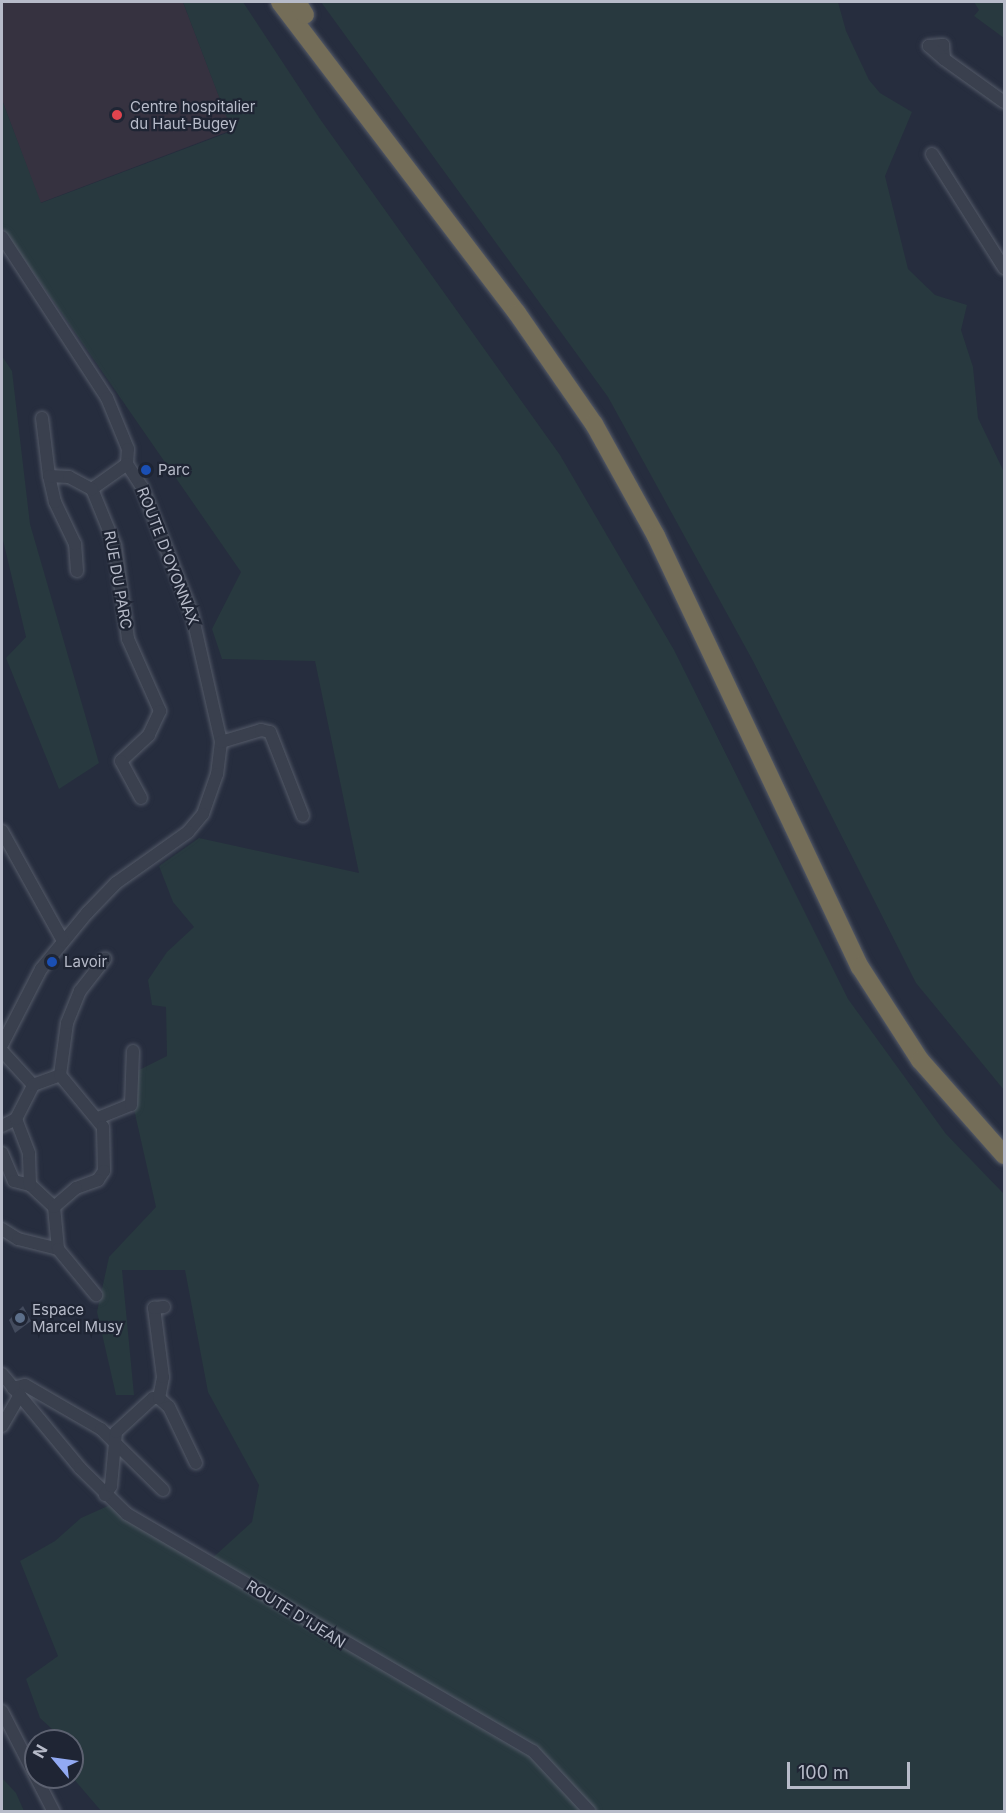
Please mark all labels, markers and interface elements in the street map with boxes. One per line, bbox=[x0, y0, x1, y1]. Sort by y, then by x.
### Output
place label: Centre hospitalier du Haut-Bugey bbox=[130, 97, 255, 132]
marker: Centre hospitalier du Haut-Bugey bbox=[108, 106, 126, 124]
place label: Parc bbox=[158, 461, 190, 479]
marker: Parc bbox=[139, 463, 153, 477]
street label: ROUTE D'OYONNAX bbox=[133, 485, 203, 627]
street label: RUE DU PARC bbox=[100, 529, 136, 631]
place label: Lavoir bbox=[64, 953, 107, 971]
marker: Lavoir bbox=[45, 955, 59, 969]
place label: Espace Marcel Musy bbox=[32, 1300, 123, 1335]
marker: Espace Marcel Musy bbox=[13, 1311, 27, 1325]
street label: ROUTE D'IJEAN bbox=[243, 1576, 349, 1652]
north arrow bbox=[24, 1729, 84, 1789]
text: N bbox=[28, 1741, 52, 1761]
scale bar bbox=[790, 1750, 913, 1788]
text: 100 m bbox=[798, 1762, 849, 1783]

